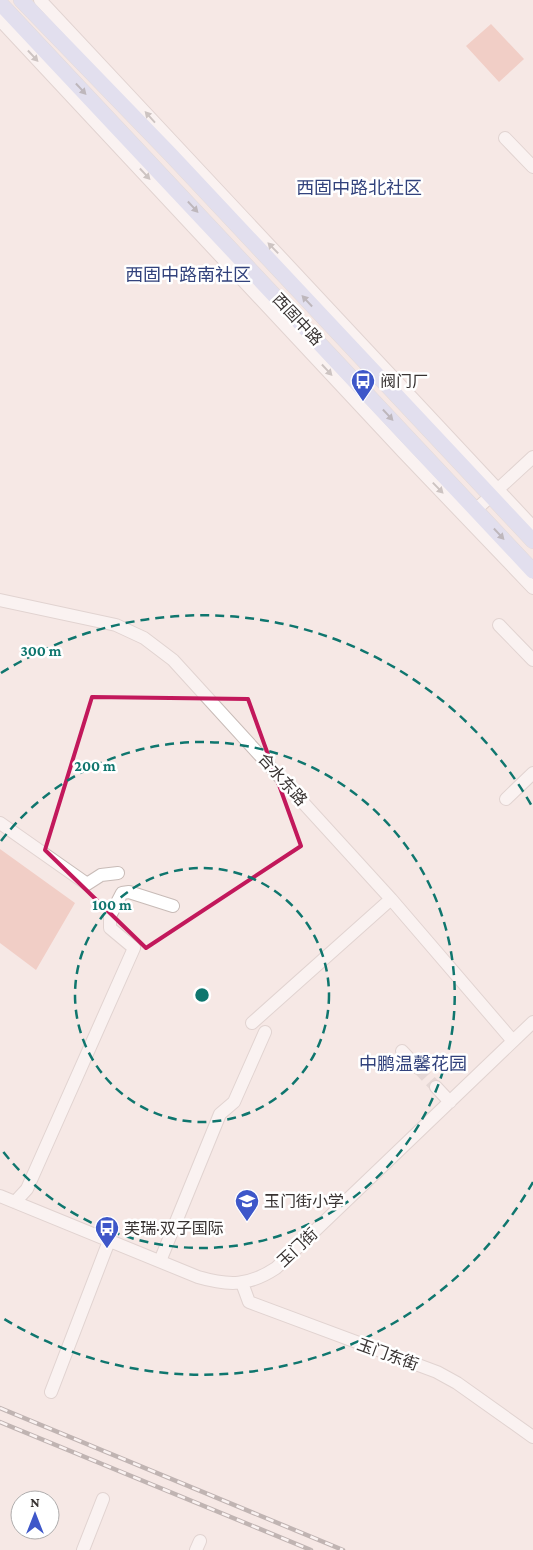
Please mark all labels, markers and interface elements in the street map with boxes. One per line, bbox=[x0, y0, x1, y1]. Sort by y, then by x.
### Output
one-way arrow bbox=[27, 49, 39, 61]
one-way arrow bbox=[75, 83, 87, 95]
one-way arrow bbox=[144, 111, 156, 123]
one-way arrow bbox=[139, 168, 151, 180]
district label: 西固中路北社区 bbox=[296, 178, 422, 198]
one-way arrow bbox=[187, 201, 199, 213]
one-way arrow bbox=[267, 242, 279, 254]
district label: 西固中路南社区 bbox=[125, 265, 251, 285]
street label: 西固中路 bbox=[270, 290, 326, 349]
one-way arrow bbox=[301, 296, 313, 308]
one-way arrow bbox=[321, 364, 333, 376]
bus stop icon: 阀门厂 bbox=[350, 368, 376, 402]
place label: 阀门厂 bbox=[380, 373, 428, 390]
one-way arrow bbox=[382, 409, 394, 421]
one-way arrow bbox=[432, 482, 444, 494]
one-way arrow bbox=[493, 528, 505, 540]
text: 300 m bbox=[20, 643, 62, 659]
street label: 合水东路 bbox=[255, 750, 310, 809]
text: 200 m bbox=[74, 758, 116, 774]
text: 100 m bbox=[92, 897, 132, 913]
centre of rings bbox=[193, 986, 211, 1004]
district label: 中鹏温馨花园 bbox=[359, 1054, 467, 1074]
school or university icon: 玉门街小学 bbox=[234, 1188, 260, 1222]
place label: 玉门街小学 bbox=[264, 1193, 344, 1210]
bus stop icon: 芙瑞·双子国际 bbox=[94, 1215, 120, 1249]
place label: 芙瑞·双子国际 bbox=[124, 1220, 224, 1237]
street label: 玉门街 bbox=[274, 1225, 321, 1270]
street label: 玉门东街 bbox=[355, 1336, 421, 1373]
north arrow bbox=[10, 1490, 60, 1540]
text: N bbox=[30, 1494, 40, 1510]

